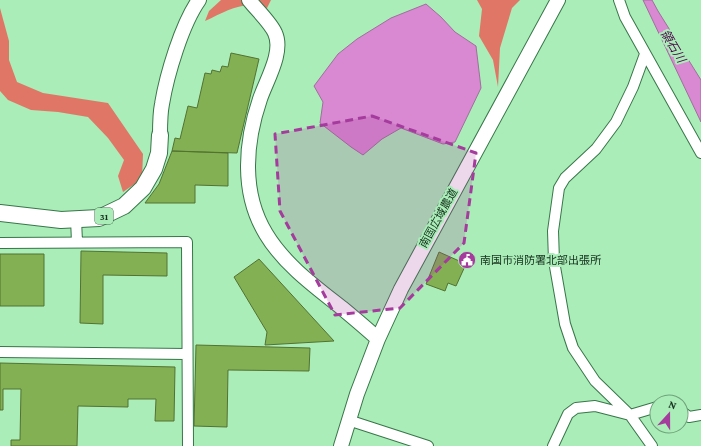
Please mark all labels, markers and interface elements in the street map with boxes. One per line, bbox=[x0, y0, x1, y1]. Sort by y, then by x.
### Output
water label: 領石川 bbox=[658, 27, 689, 67]
street label: 南国広域農道 bbox=[417, 186, 459, 250]
road number: 31 bbox=[95, 208, 113, 224]
public building icon: 南国市消防署北部出張所 bbox=[457, 250, 477, 270]
place label: 南国市消防署北部出張所 bbox=[480, 254, 602, 266]
north arrow bbox=[649, 394, 689, 434]
text: N bbox=[667, 398, 679, 412]

